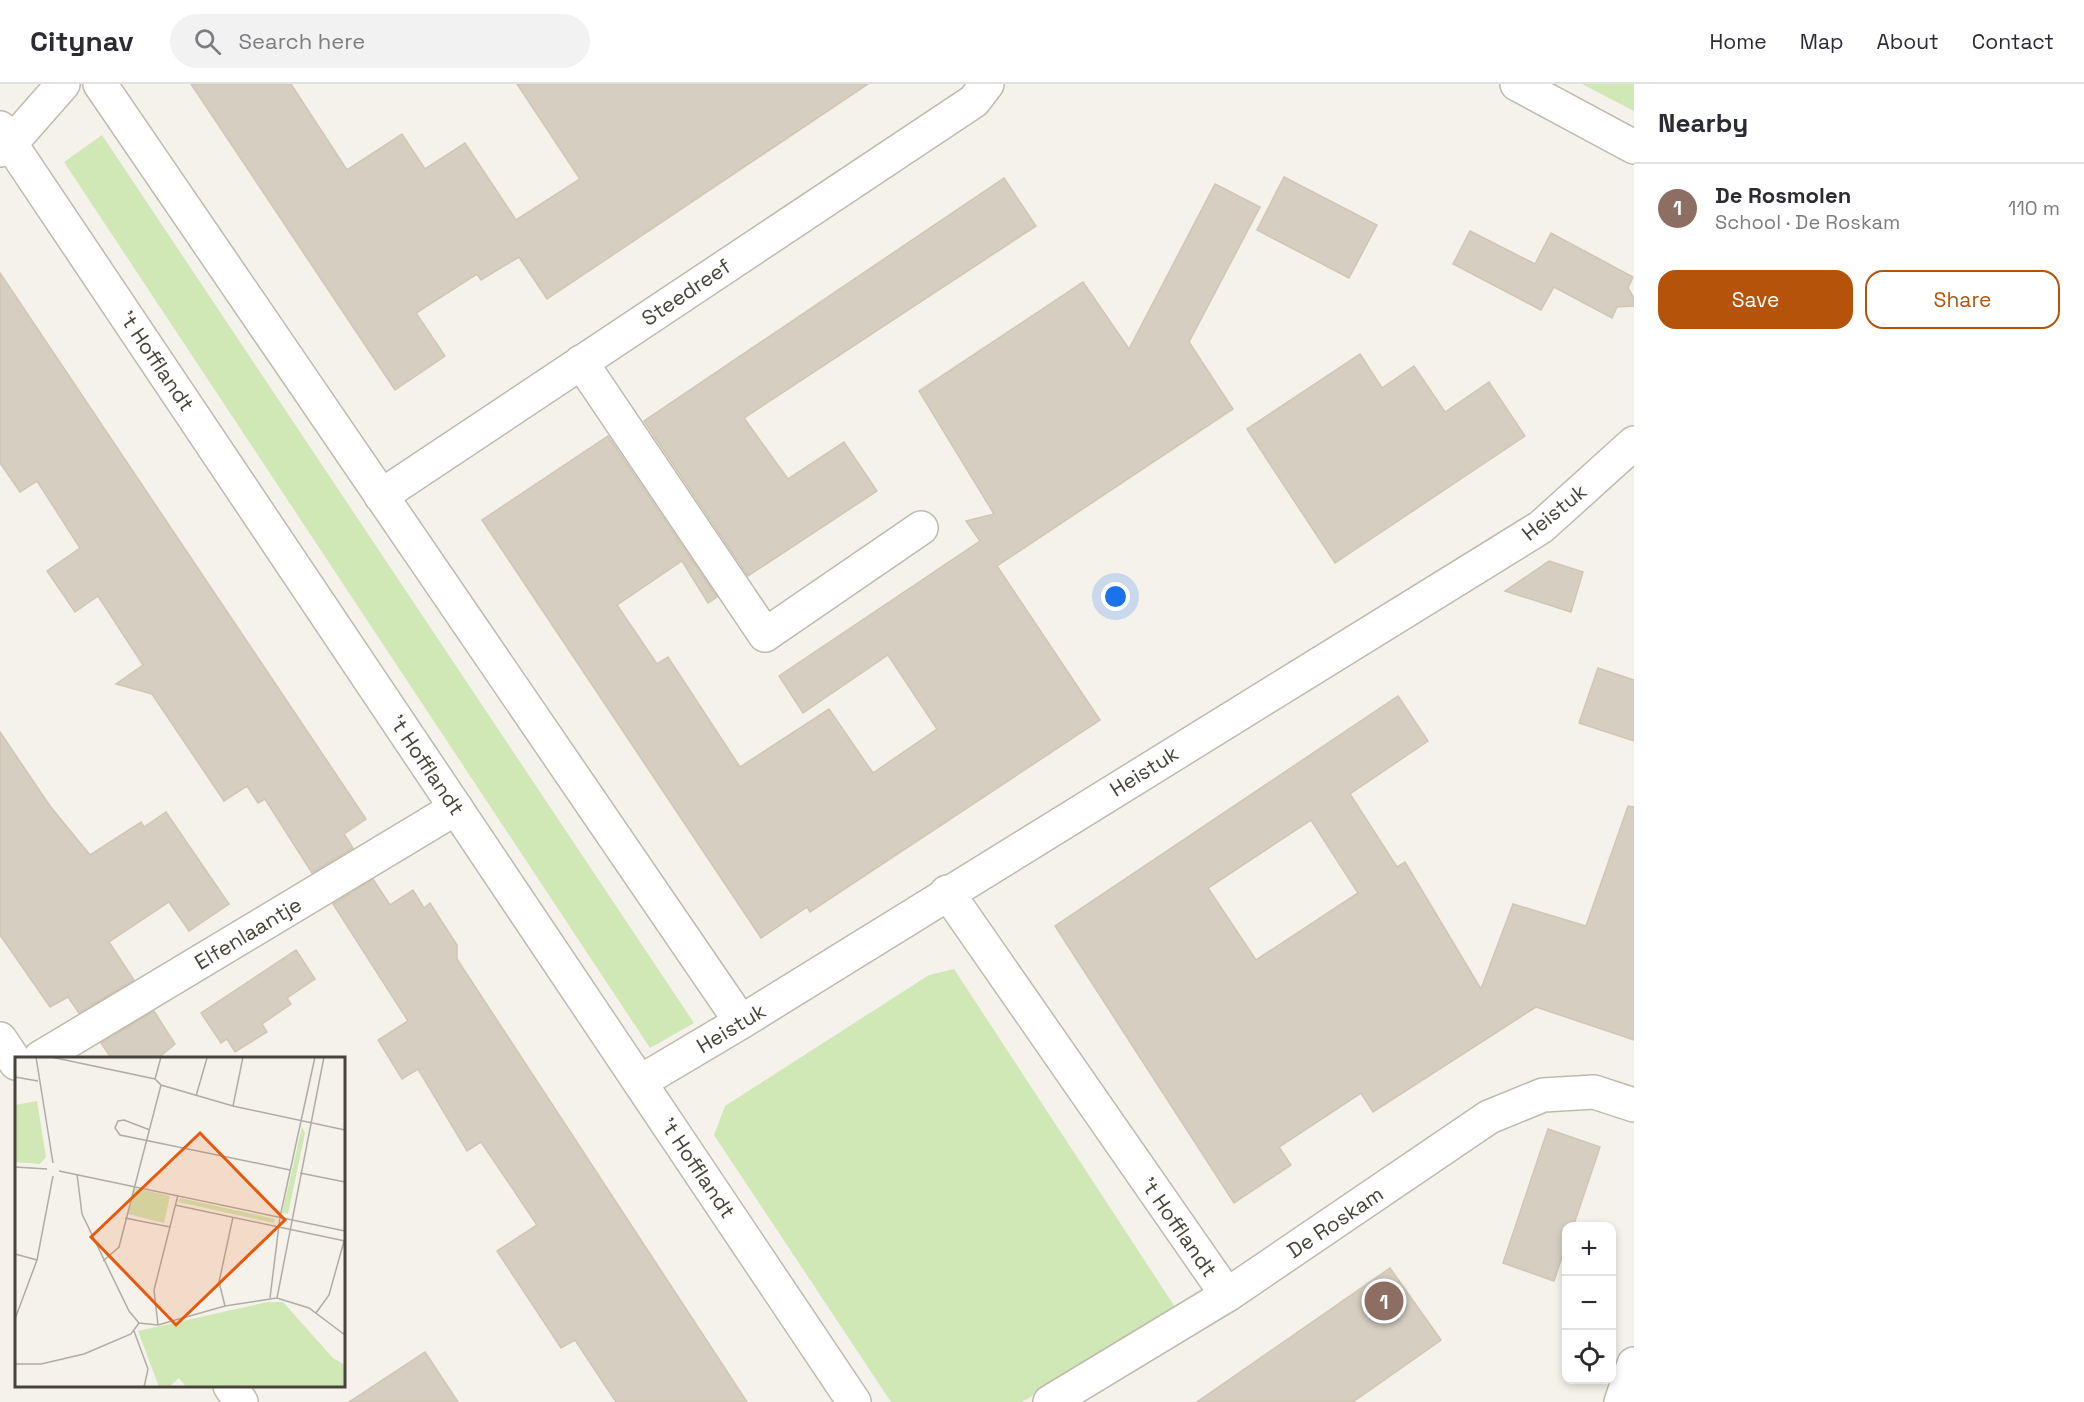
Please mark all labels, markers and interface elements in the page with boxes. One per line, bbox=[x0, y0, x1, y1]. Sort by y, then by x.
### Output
search box bbox=[170, 14, 590, 68]
text: Citynav bbox=[30, 23, 134, 59]
icon: search bbox=[191, 25, 224, 58]
text: Search here bbox=[239, 27, 365, 55]
text: Home bbox=[1709, 28, 1767, 55]
text: Map bbox=[1800, 28, 1844, 55]
text: About bbox=[1877, 28, 1939, 55]
text: Contact bbox=[1972, 28, 2054, 55]
text: Nearby bbox=[1658, 106, 1748, 140]
text: De Rosmolen bbox=[1715, 181, 1851, 209]
text: 1 bbox=[1673, 195, 1682, 221]
text: 110 m bbox=[2008, 195, 2060, 221]
text: School · De Roskam bbox=[1715, 209, 1900, 235]
street label: Steedreef bbox=[636, 252, 736, 332]
button: Save bbox=[1658, 270, 1853, 329]
button: Share bbox=[1865, 270, 2060, 329]
street label: 't Hofflandt bbox=[114, 306, 200, 416]
street label: Heistuk bbox=[1516, 478, 1592, 546]
your location bbox=[1101, 582, 1130, 611]
street label: 't Hofflandt bbox=[384, 710, 470, 820]
street label: Heistuk bbox=[1105, 739, 1183, 803]
street label: Elfenlaantje bbox=[190, 890, 306, 976]
street label: Heistuk bbox=[691, 997, 771, 1059]
inset map bbox=[15, 1057, 345, 1387]
street label: 't Hofflandt bbox=[655, 1113, 741, 1223]
street label: 't Hofflandt bbox=[1135, 1172, 1223, 1282]
street label: De Roskam bbox=[1282, 1180, 1388, 1264]
map controls bbox=[1562, 1222, 1616, 1384]
button: + bbox=[1562, 1222, 1616, 1276]
button: − bbox=[1562, 1276, 1616, 1330]
pin: 1 bbox=[1364, 1278, 1404, 1324]
button: locate bbox=[1562, 1330, 1616, 1384]

